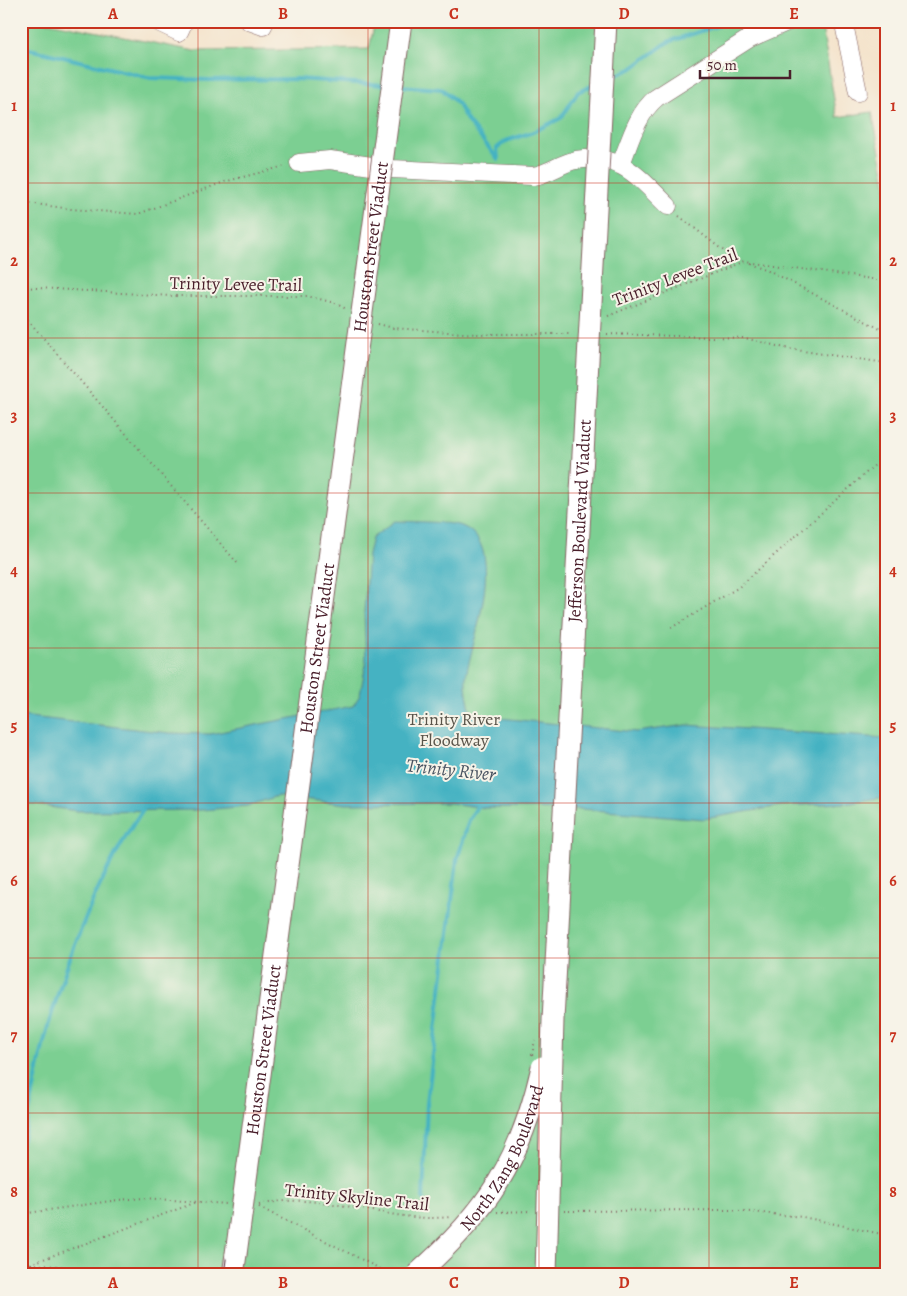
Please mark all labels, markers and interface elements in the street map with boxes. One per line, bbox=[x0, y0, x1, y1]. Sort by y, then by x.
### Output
text: A bbox=[107, 3, 119, 25]
text: B bbox=[278, 3, 288, 25]
text: C bbox=[449, 3, 459, 25]
text: D bbox=[618, 3, 630, 25]
text: E bbox=[789, 3, 799, 25]
scale bar bbox=[700, 48, 790, 80]
text: 50 m bbox=[707, 55, 737, 75]
text: 1 bbox=[11, 95, 17, 117]
text: 1 bbox=[890, 95, 896, 117]
street label: Houston Street Viaduct bbox=[347, 160, 394, 334]
street label: Trinity Levee Trail bbox=[609, 242, 742, 312]
text: 2 bbox=[10, 250, 18, 272]
text: 2 bbox=[889, 250, 897, 272]
street label: Trinity Levee Trail bbox=[170, 271, 303, 297]
text: 3 bbox=[11, 405, 18, 427]
text: 3 bbox=[890, 405, 897, 427]
street label: Jefferson Boulevard Viaduct bbox=[562, 418, 597, 623]
text: 4 bbox=[10, 560, 18, 582]
text: 4 bbox=[889, 560, 897, 582]
street label: Houston Street Viaduct bbox=[294, 561, 340, 735]
park label: Trinity River Floodway bbox=[408, 707, 500, 752]
text: 5 bbox=[11, 715, 18, 737]
text: 5 bbox=[890, 715, 897, 737]
water label: Trinity River bbox=[405, 752, 498, 788]
text: 6 bbox=[10, 870, 18, 892]
text: 6 bbox=[889, 870, 897, 892]
street label: Houston Street Viaduct bbox=[240, 963, 287, 1137]
text: 7 bbox=[11, 1025, 18, 1047]
text: 7 bbox=[890, 1025, 897, 1047]
street label: North Zang Boulevard bbox=[454, 1082, 549, 1236]
street label: Trinity Skyline Trail bbox=[284, 1177, 431, 1217]
text: 8 bbox=[10, 1181, 18, 1203]
text: 8 bbox=[889, 1181, 897, 1203]
text: A bbox=[107, 1272, 119, 1294]
text: B bbox=[278, 1272, 288, 1294]
text: C bbox=[449, 1272, 459, 1294]
text: D bbox=[618, 1272, 630, 1294]
text: E bbox=[789, 1272, 799, 1294]

